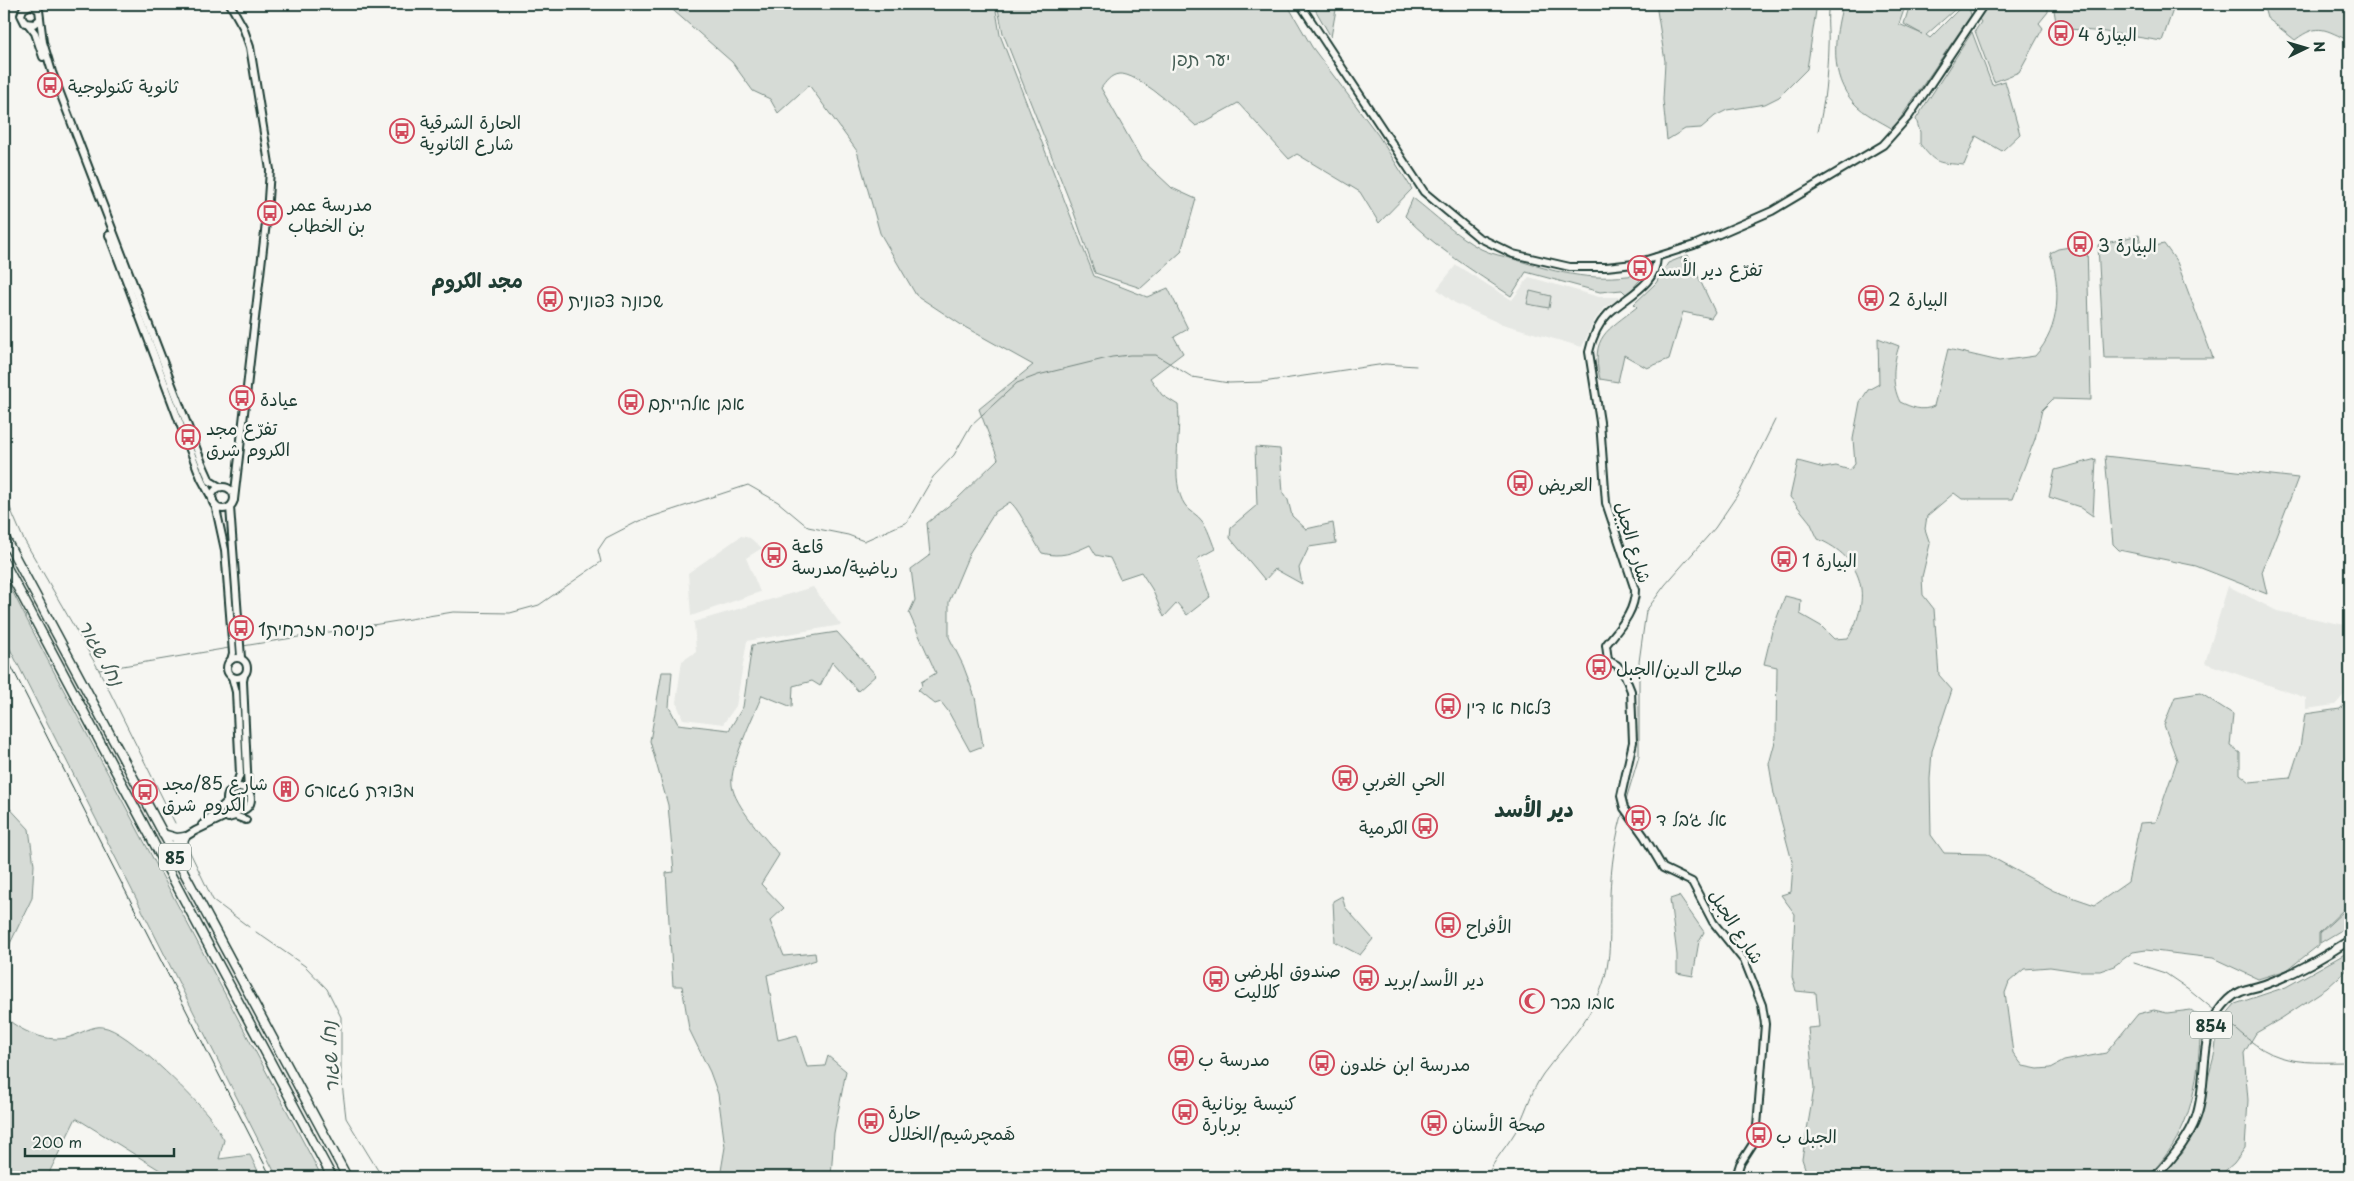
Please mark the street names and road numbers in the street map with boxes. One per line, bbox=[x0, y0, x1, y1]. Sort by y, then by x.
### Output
street label: شارع الجبل bbox=[1609, 498, 1659, 586]
road number: 85 bbox=[159, 844, 191, 870]
street label: شارع الجبل bbox=[1703, 883, 1771, 969]
road number: 854 bbox=[2190, 1012, 2232, 1038]

